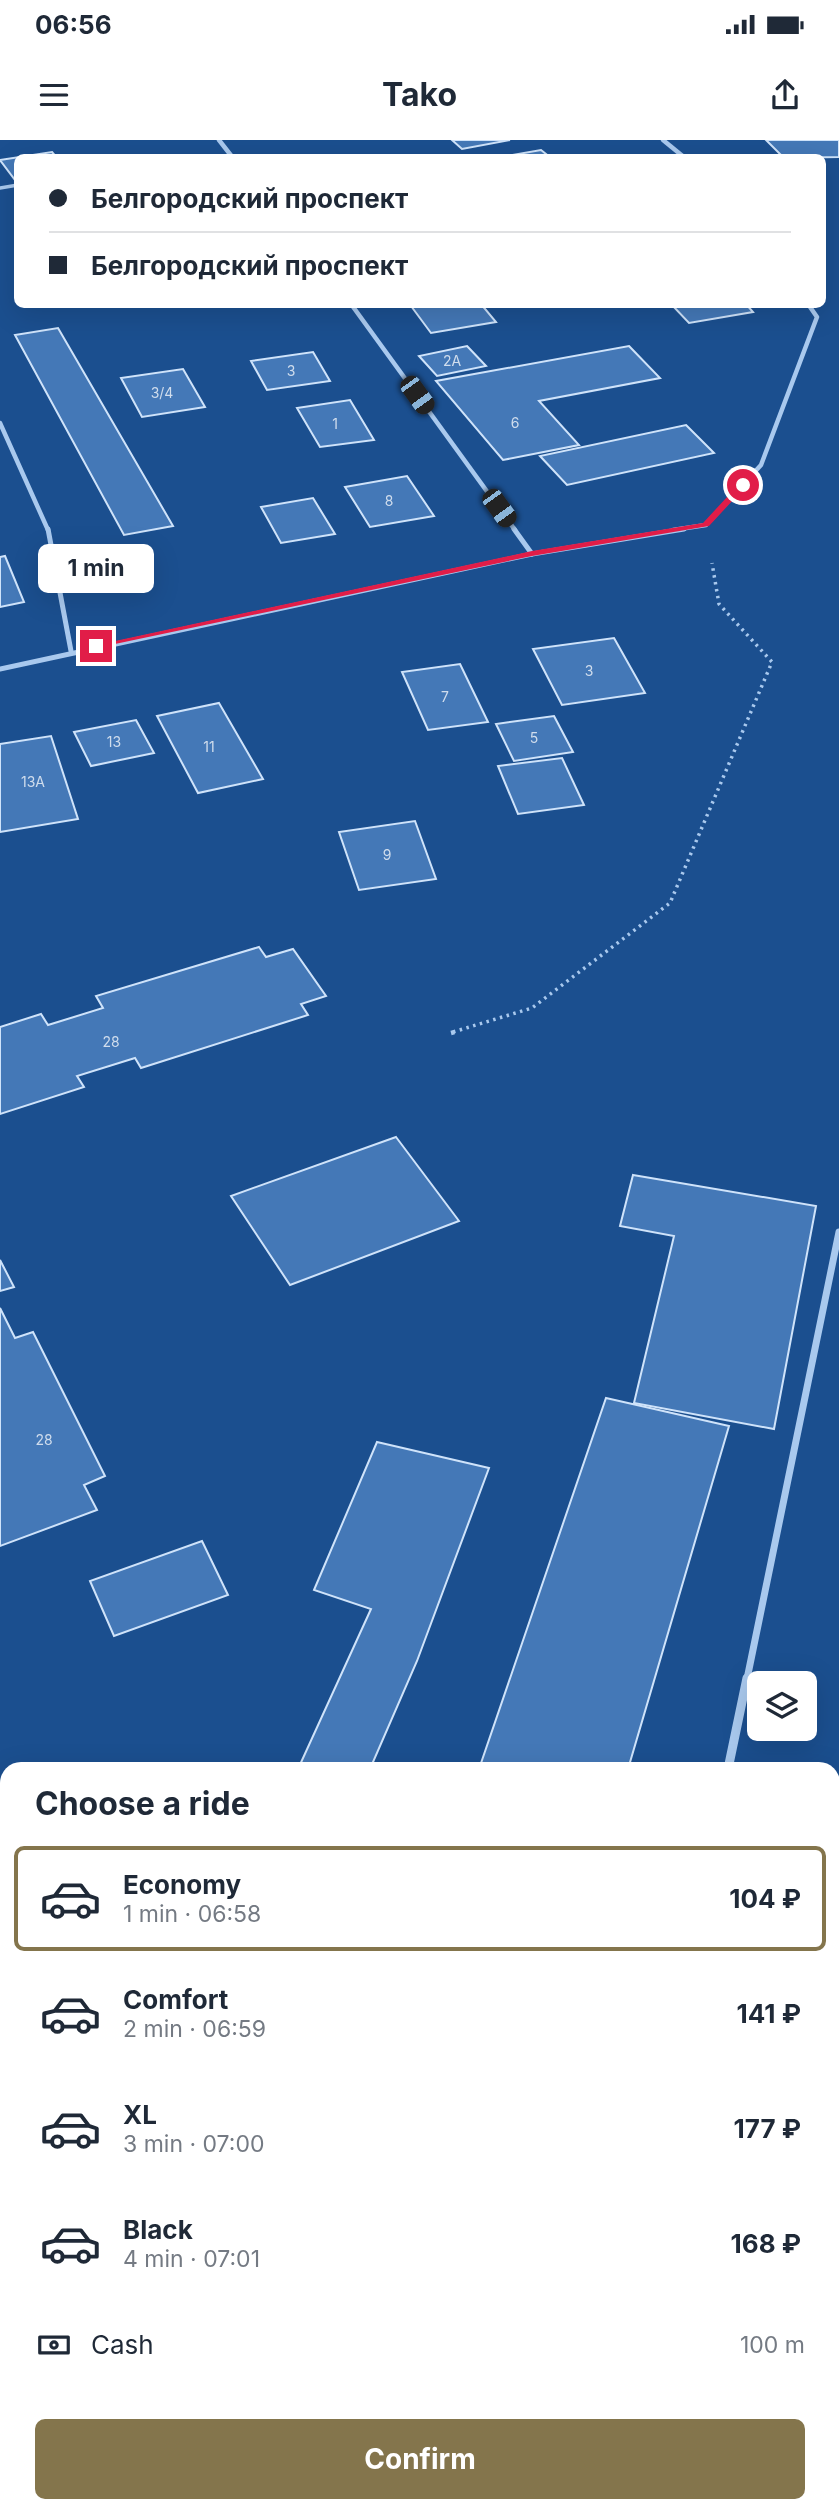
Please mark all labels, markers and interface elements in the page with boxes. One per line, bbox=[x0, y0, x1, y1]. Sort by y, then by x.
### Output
text: 06:56 bbox=[35, 9, 112, 40]
text: Tako bbox=[382, 75, 457, 114]
icon: menu bbox=[35, 76, 73, 114]
icon: share bbox=[766, 76, 804, 114]
text: Белгородский проспект bbox=[91, 183, 408, 214]
text: Белгородский проспект bbox=[91, 250, 408, 281]
house number: 2А bbox=[443, 352, 461, 369]
house number: 3 bbox=[287, 362, 295, 379]
car bbox=[397, 372, 438, 418]
house number: 3/4 bbox=[151, 384, 173, 401]
house number: 6 bbox=[511, 414, 519, 431]
house number: 1 bbox=[332, 415, 338, 432]
route start bbox=[727, 469, 759, 501]
car bbox=[479, 485, 520, 531]
house number: 8 bbox=[385, 492, 393, 509]
callout: 1 min bbox=[38, 545, 154, 594]
text: 1 min bbox=[68, 554, 124, 582]
route end bbox=[80, 630, 112, 662]
house number: 3 bbox=[585, 662, 593, 679]
house number: 7 bbox=[441, 688, 449, 705]
house number: 5 bbox=[530, 729, 538, 746]
house number: 13 bbox=[107, 733, 121, 750]
house number: 11 bbox=[203, 738, 215, 755]
house number: 13А bbox=[21, 773, 45, 790]
house number: 9 bbox=[383, 846, 391, 863]
house number: 28 bbox=[102, 1033, 120, 1050]
house number: 28 bbox=[35, 1431, 53, 1448]
map controls bbox=[747, 1671, 817, 1741]
button: layers bbox=[747, 1671, 817, 1741]
text: Choose a ride bbox=[35, 1784, 250, 1823]
icon: car bbox=[39, 1867, 102, 1930]
text: Economy bbox=[123, 1869, 241, 1900]
text: 104 ₽ bbox=[729, 1883, 801, 1914]
text: 1 min · 06:58 bbox=[123, 1900, 261, 1928]
icon: car bbox=[39, 1982, 102, 2045]
text: Comfort bbox=[123, 1984, 228, 2015]
text: 141 ₽ bbox=[737, 1998, 801, 2029]
text: 2 min · 06:59 bbox=[123, 2015, 266, 2043]
icon: car bbox=[39, 2097, 102, 2160]
text: XL bbox=[123, 2099, 157, 2130]
text: 177 ₽ bbox=[734, 2113, 801, 2144]
text: 3 min · 07:00 bbox=[123, 2130, 265, 2158]
icon: car bbox=[39, 2212, 102, 2275]
text: Black bbox=[123, 2214, 193, 2245]
text: 168 ₽ bbox=[731, 2228, 801, 2259]
text: 4 min · 07:01 bbox=[123, 2245, 260, 2273]
icon: cash bbox=[35, 2326, 73, 2364]
text: Cash bbox=[91, 2329, 154, 2360]
text: 100 m bbox=[740, 2331, 805, 2359]
button: Confirm bbox=[35, 2419, 805, 2499]

